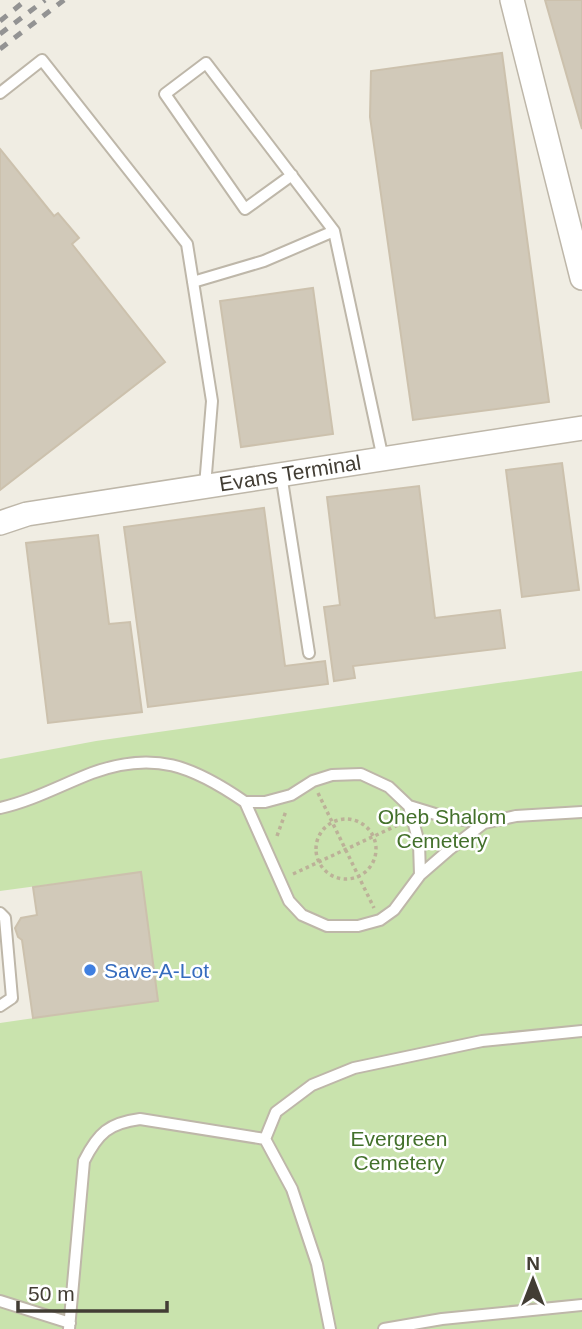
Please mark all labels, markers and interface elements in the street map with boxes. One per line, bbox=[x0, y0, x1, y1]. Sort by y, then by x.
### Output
street label: Evans Terminal bbox=[217, 450, 363, 496]
park label: Oheb Shalom Cemetery bbox=[378, 805, 506, 852]
place label: Save-A-Lot bbox=[104, 959, 209, 982]
marker: Save-A-Lot bbox=[82, 962, 98, 978]
park label: Evergreen Cemetery bbox=[351, 1127, 447, 1174]
north arrow bbox=[498, 1245, 568, 1315]
text: N bbox=[526, 1253, 540, 1274]
scale bar bbox=[18, 1270, 166, 1314]
text: 50 m bbox=[28, 1282, 75, 1305]

